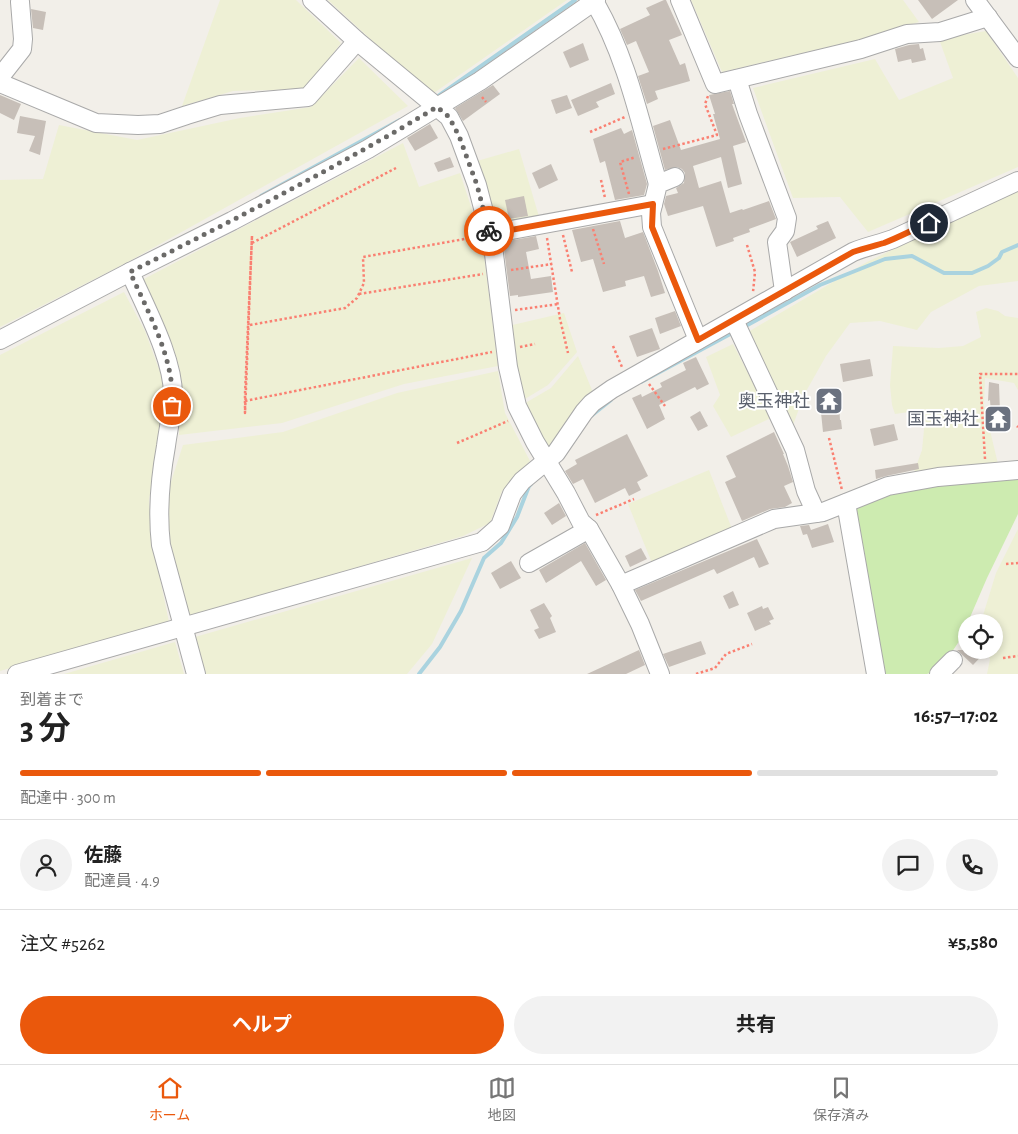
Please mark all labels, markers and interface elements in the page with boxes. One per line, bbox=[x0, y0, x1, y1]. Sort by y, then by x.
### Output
pin bbox=[908, 202, 950, 244]
courier bbox=[464, 206, 514, 256]
icon: home bbox=[915, 209, 943, 237]
icon: bike bbox=[475, 217, 503, 245]
pin bbox=[151, 385, 193, 427]
temple icon: 奥玉神社 bbox=[814, 386, 844, 416]
icon: bag bbox=[158, 392, 186, 420]
place label: 奥玉神社 bbox=[738, 392, 810, 411]
temple icon: 国玉神社 bbox=[983, 404, 1013, 434]
place label: 国玉神社 bbox=[907, 410, 979, 429]
map controls bbox=[958, 614, 1003, 659]
button: locate bbox=[958, 614, 1003, 659]
text: 到着まで bbox=[20, 692, 84, 708]
text: 16:57–17:02 bbox=[914, 707, 998, 726]
text: 3 分 bbox=[20, 713, 71, 745]
text: 配達中 · 300 m bbox=[20, 790, 116, 806]
button: person bbox=[20, 839, 72, 891]
button: chat bbox=[882, 839, 934, 891]
button: phone bbox=[946, 839, 998, 891]
text: 佐藤 bbox=[84, 846, 122, 865]
text: 配達員 · 4.9 bbox=[84, 873, 160, 889]
text: ¥5,580 bbox=[948, 933, 998, 952]
text: 注文 #5262 bbox=[20, 935, 105, 954]
button: ヘルプ bbox=[20, 996, 504, 1054]
button: 共有 bbox=[514, 996, 998, 1054]
tab: ホーム bbox=[149, 1074, 190, 1125]
tab: 地図 bbox=[488, 1074, 516, 1125]
tab: 保存済み bbox=[813, 1074, 869, 1125]

